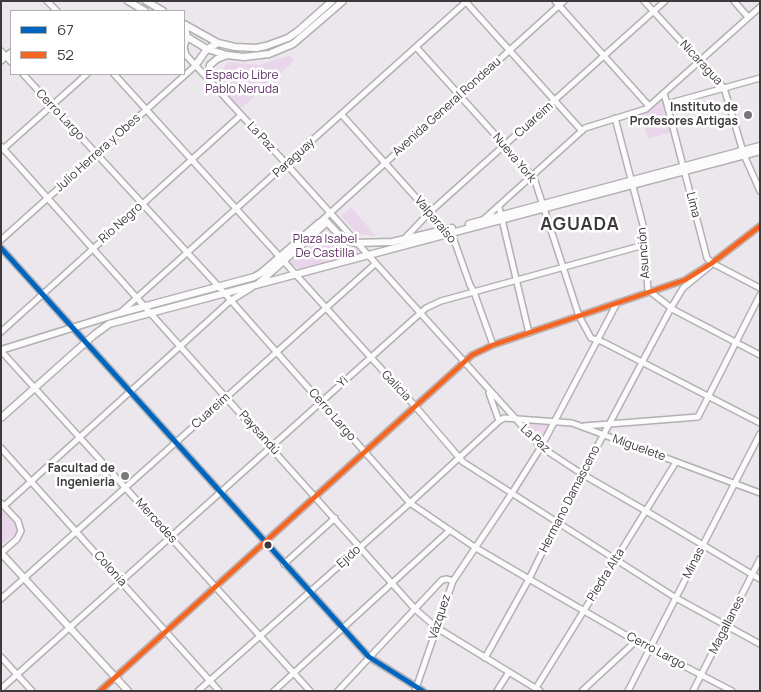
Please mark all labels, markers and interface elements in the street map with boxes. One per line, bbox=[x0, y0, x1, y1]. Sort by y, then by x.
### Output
legend bbox=[10, 10, 185, 75]
text: 67 bbox=[57, 19, 74, 40]
street label: Nicaragua bbox=[677, 38, 725, 88]
text: 52 bbox=[57, 44, 74, 65]
street label: Avenida General Rondeau bbox=[390, 55, 504, 159]
park label: Espacio Libre Pablo Neruda bbox=[205, 69, 279, 97]
street label: Cerro Largo bbox=[33, 86, 87, 144]
street label: Cuareim bbox=[512, 99, 556, 141]
place label: Instituto de Profesores Artigas bbox=[630, 101, 738, 129]
marker: Instituto de Profesores Artigas bbox=[742, 109, 754, 121]
street label: Julio Herrera y Obes bbox=[52, 111, 144, 195]
street label: La Paz bbox=[244, 119, 278, 155]
street label: Nueva York bbox=[489, 130, 539, 186]
street label: Paraguay bbox=[270, 136, 318, 180]
street label: Lima bbox=[683, 191, 703, 219]
street label: Valparaíso bbox=[411, 194, 459, 246]
street label: Río Negro bbox=[96, 200, 146, 246]
district label: AGUADA bbox=[539, 214, 621, 236]
street label: Asunción bbox=[635, 227, 653, 279]
park label: Plaza Isabel De Castilla bbox=[293, 233, 357, 261]
street label: Galicia bbox=[378, 368, 414, 404]
street label: Yi bbox=[335, 373, 351, 391]
street label: Cerro Largo bbox=[305, 386, 359, 444]
street label: Cuareim bbox=[189, 390, 233, 432]
street label: Paysandú bbox=[236, 408, 282, 458]
street label: La Paz bbox=[517, 422, 553, 456]
street label: Miguelete bbox=[610, 432, 668, 464]
street label: Hermano Damasceno bbox=[537, 443, 603, 555]
place label: Facultad de Ingenieria bbox=[48, 462, 115, 490]
marker: Facultad de Ingenieria bbox=[119, 470, 131, 482]
street label: Mercedes bbox=[132, 496, 180, 546]
unlabelled marker bbox=[263, 540, 273, 550]
street label: Ejido bbox=[334, 543, 364, 571]
street label: Minas bbox=[680, 545, 708, 581]
street label: Piedra Alta bbox=[584, 546, 628, 604]
street label: Colonia bbox=[91, 549, 129, 589]
street label: Vázquez bbox=[426, 592, 454, 642]
street label: Magallanes bbox=[706, 594, 748, 656]
street label: Cerro Largo bbox=[624, 629, 688, 673]

